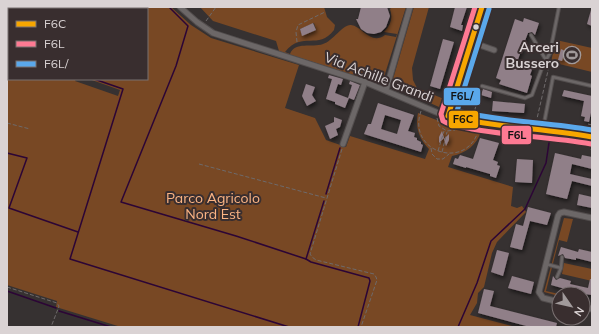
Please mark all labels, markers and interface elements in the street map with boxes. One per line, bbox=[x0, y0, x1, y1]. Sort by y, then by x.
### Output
legend bbox=[8, 8, 148, 80]
text: F6C bbox=[44, 16, 66, 31]
unlabelled marker bbox=[471, 22, 481, 32]
text: F6L bbox=[44, 36, 65, 51]
place label: Arceri Bussero bbox=[506, 38, 559, 72]
sports icon: Arceri Bussero bbox=[562, 45, 582, 65]
street label: Via Achille Grandi bbox=[322, 48, 436, 106]
text: F6L/ bbox=[44, 56, 69, 71]
line badge: F6L/ bbox=[443, 87, 481, 106]
text: F6L/ bbox=[450, 89, 474, 103]
line badge: F6C bbox=[448, 110, 479, 129]
text: F6C bbox=[453, 112, 474, 126]
line badge: F6L bbox=[501, 125, 532, 145]
text: F6L bbox=[507, 128, 527, 142]
park label: Parco Agricolo Nord Est bbox=[166, 189, 260, 223]
north arrow bbox=[551, 286, 591, 326]
text: N bbox=[571, 304, 587, 319]

